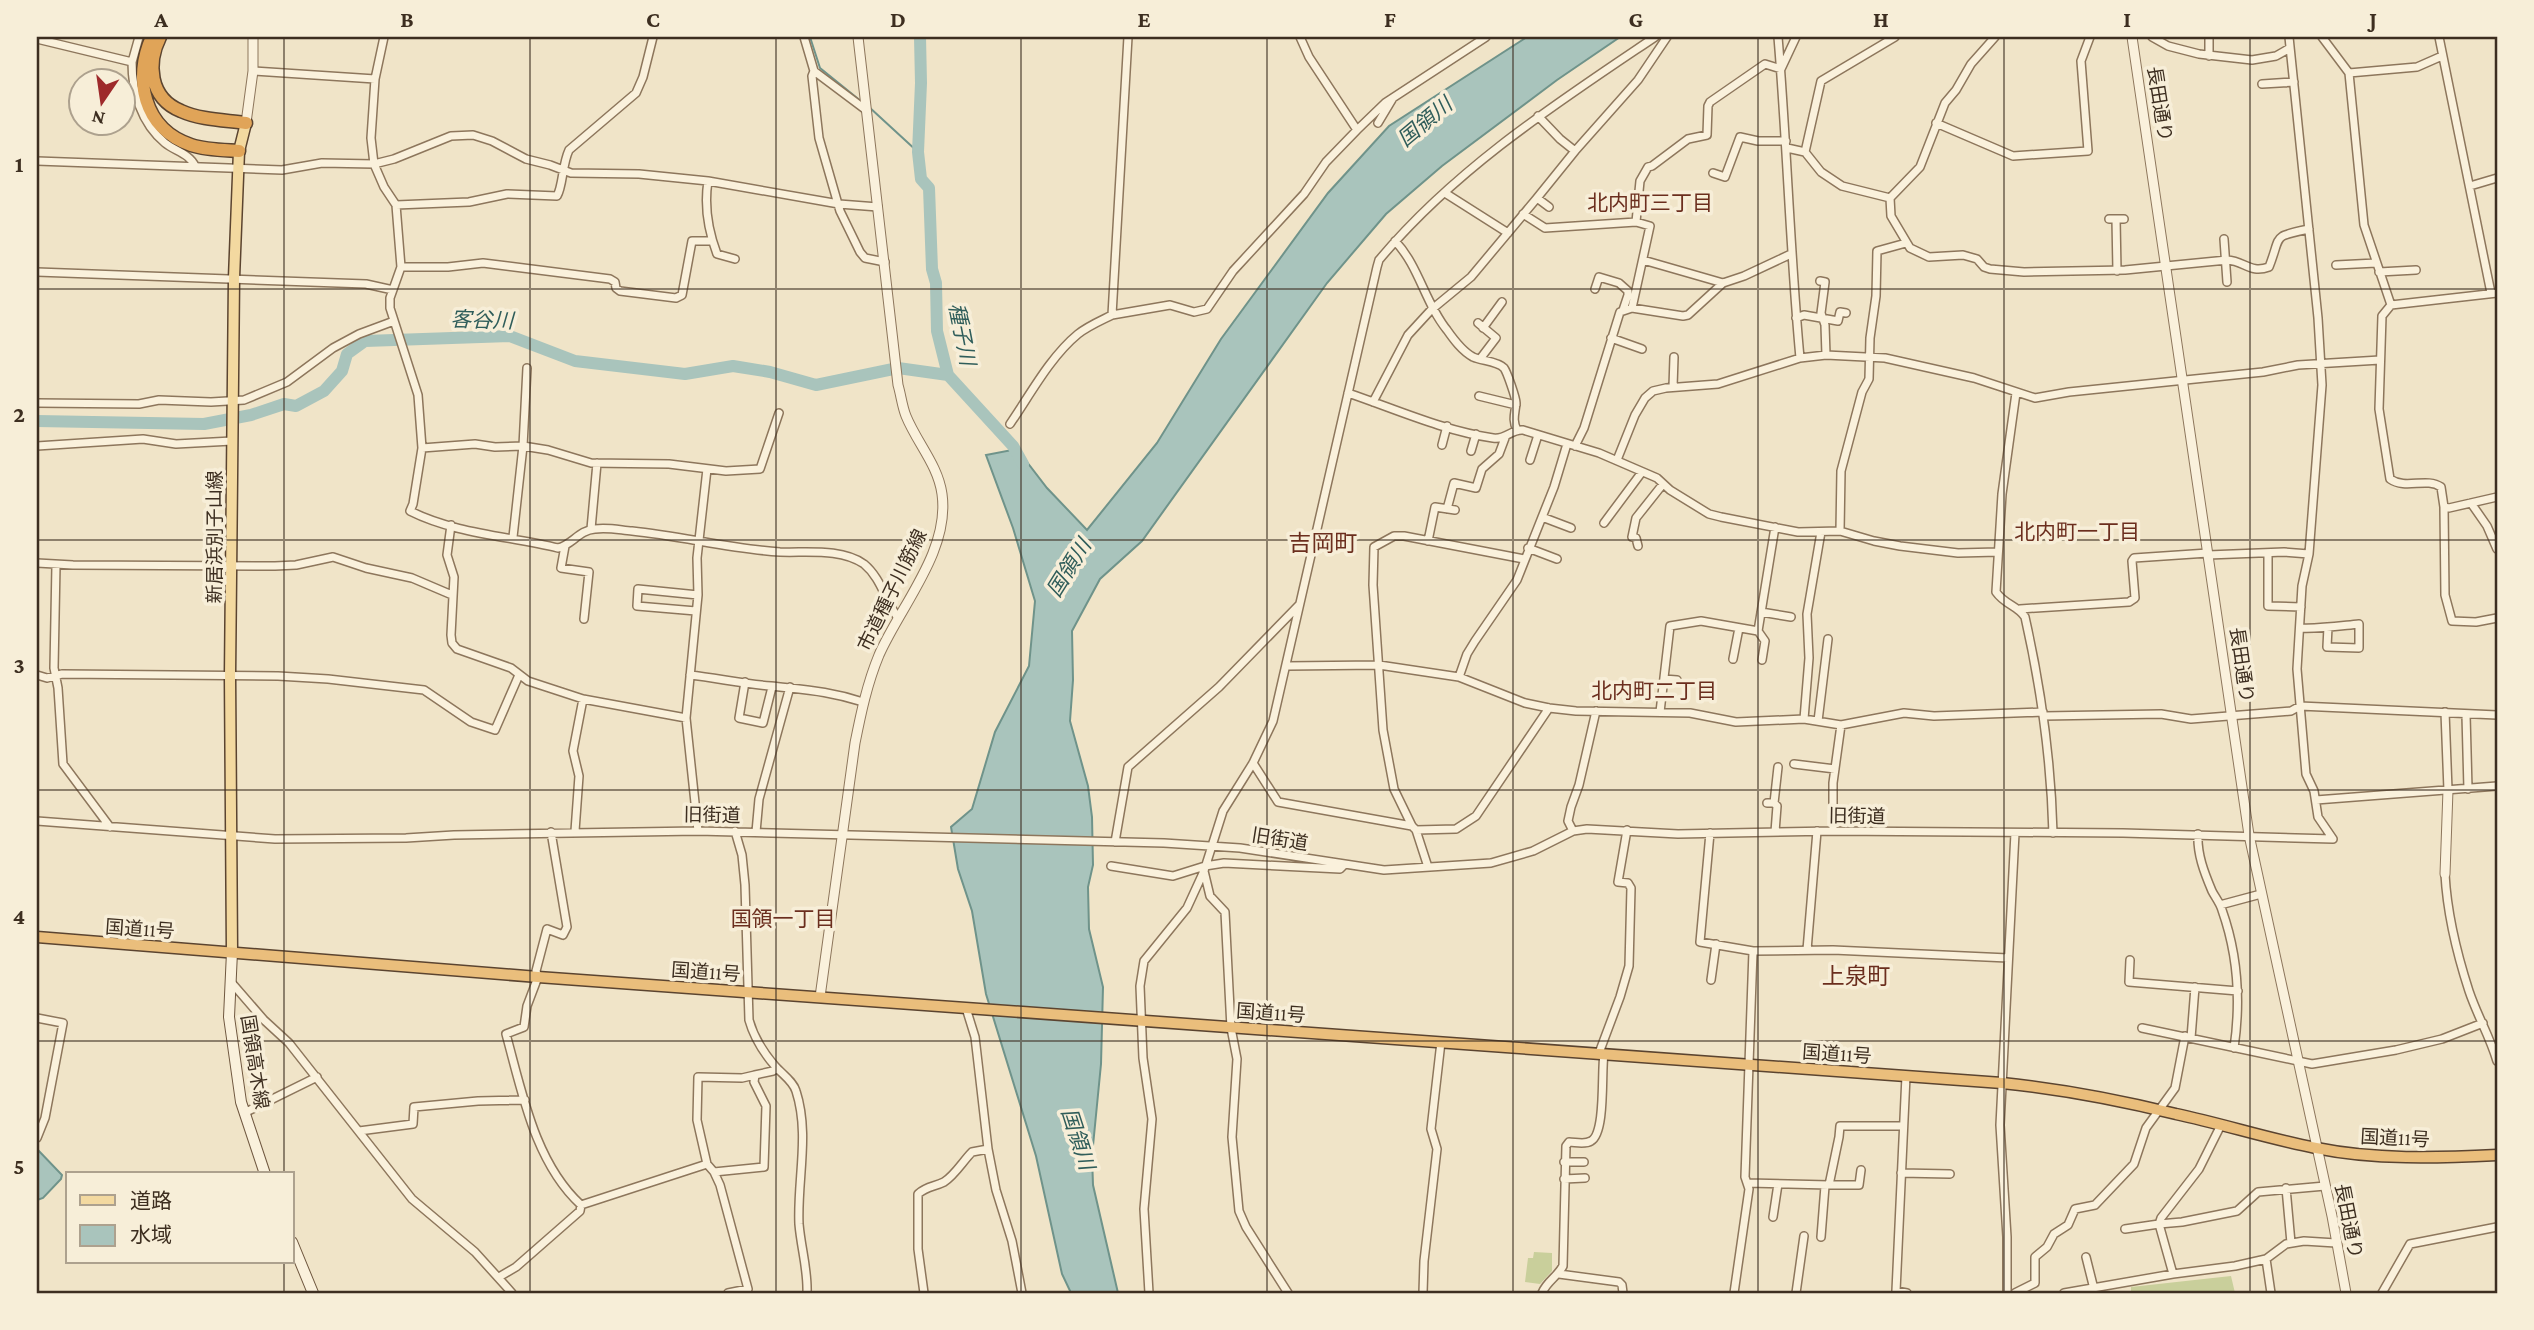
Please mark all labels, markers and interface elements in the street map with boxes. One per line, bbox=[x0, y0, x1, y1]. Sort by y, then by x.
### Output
text: A bbox=[153, 6, 168, 32]
text: B bbox=[400, 6, 414, 32]
text: C bbox=[646, 6, 660, 32]
text: D bbox=[890, 6, 906, 32]
text: E bbox=[1137, 6, 1151, 32]
text: F bbox=[1384, 6, 1396, 32]
text: G bbox=[1629, 6, 1644, 32]
text: H bbox=[1873, 6, 1889, 32]
text: I bbox=[2123, 6, 2131, 32]
text: J bbox=[2367, 6, 2377, 32]
street label: 長田通り bbox=[2144, 65, 2176, 143]
north arrow bbox=[66, 66, 136, 136]
water label: 国領川 bbox=[1393, 91, 1458, 151]
text: N bbox=[90, 106, 107, 130]
text: 1 bbox=[15, 151, 24, 177]
district label: 北内町三丁目 bbox=[1587, 191, 1713, 215]
water label: 種子川 bbox=[944, 301, 980, 369]
water label: 客谷川 bbox=[450, 307, 516, 333]
text: 2 bbox=[13, 401, 25, 427]
street label: 新居浜別子山線 bbox=[204, 470, 225, 604]
district label: 北内町一丁目 bbox=[2014, 520, 2140, 544]
street label: 市道種子川筋線 bbox=[853, 526, 931, 654]
district label: 吉岡町 bbox=[1289, 530, 1358, 556]
water label: 国領川 bbox=[1042, 533, 1097, 601]
street label: 長田通り bbox=[2226, 626, 2258, 704]
text: 3 bbox=[13, 652, 25, 678]
district label: 北内町二丁目 bbox=[1591, 679, 1717, 703]
street label: 旧街道 bbox=[683, 804, 741, 826]
street label: 旧街道 bbox=[1828, 805, 1886, 827]
street label: 旧街道 bbox=[1250, 824, 1310, 854]
text: 4 bbox=[13, 903, 25, 929]
district label: 国領一丁目 bbox=[731, 907, 836, 931]
street label: 国道11号 bbox=[105, 916, 175, 942]
street label: 国道11号 bbox=[671, 959, 741, 985]
district label: 上泉町 bbox=[1822, 963, 1891, 989]
street label: 国道11号 bbox=[1236, 1000, 1306, 1026]
street label: 国領高木線 bbox=[237, 1013, 273, 1111]
street label: 国道11号 bbox=[1802, 1041, 1872, 1067]
water label: 国領川 bbox=[1057, 1105, 1100, 1175]
street label: 国道11号 bbox=[2360, 1126, 2430, 1150]
text: 5 bbox=[13, 1153, 25, 1179]
legend bbox=[66, 1172, 294, 1264]
street label: 長田通り bbox=[2331, 1182, 2367, 1260]
text: 道路 bbox=[130, 1189, 172, 1213]
text: 水域 bbox=[130, 1223, 172, 1247]

